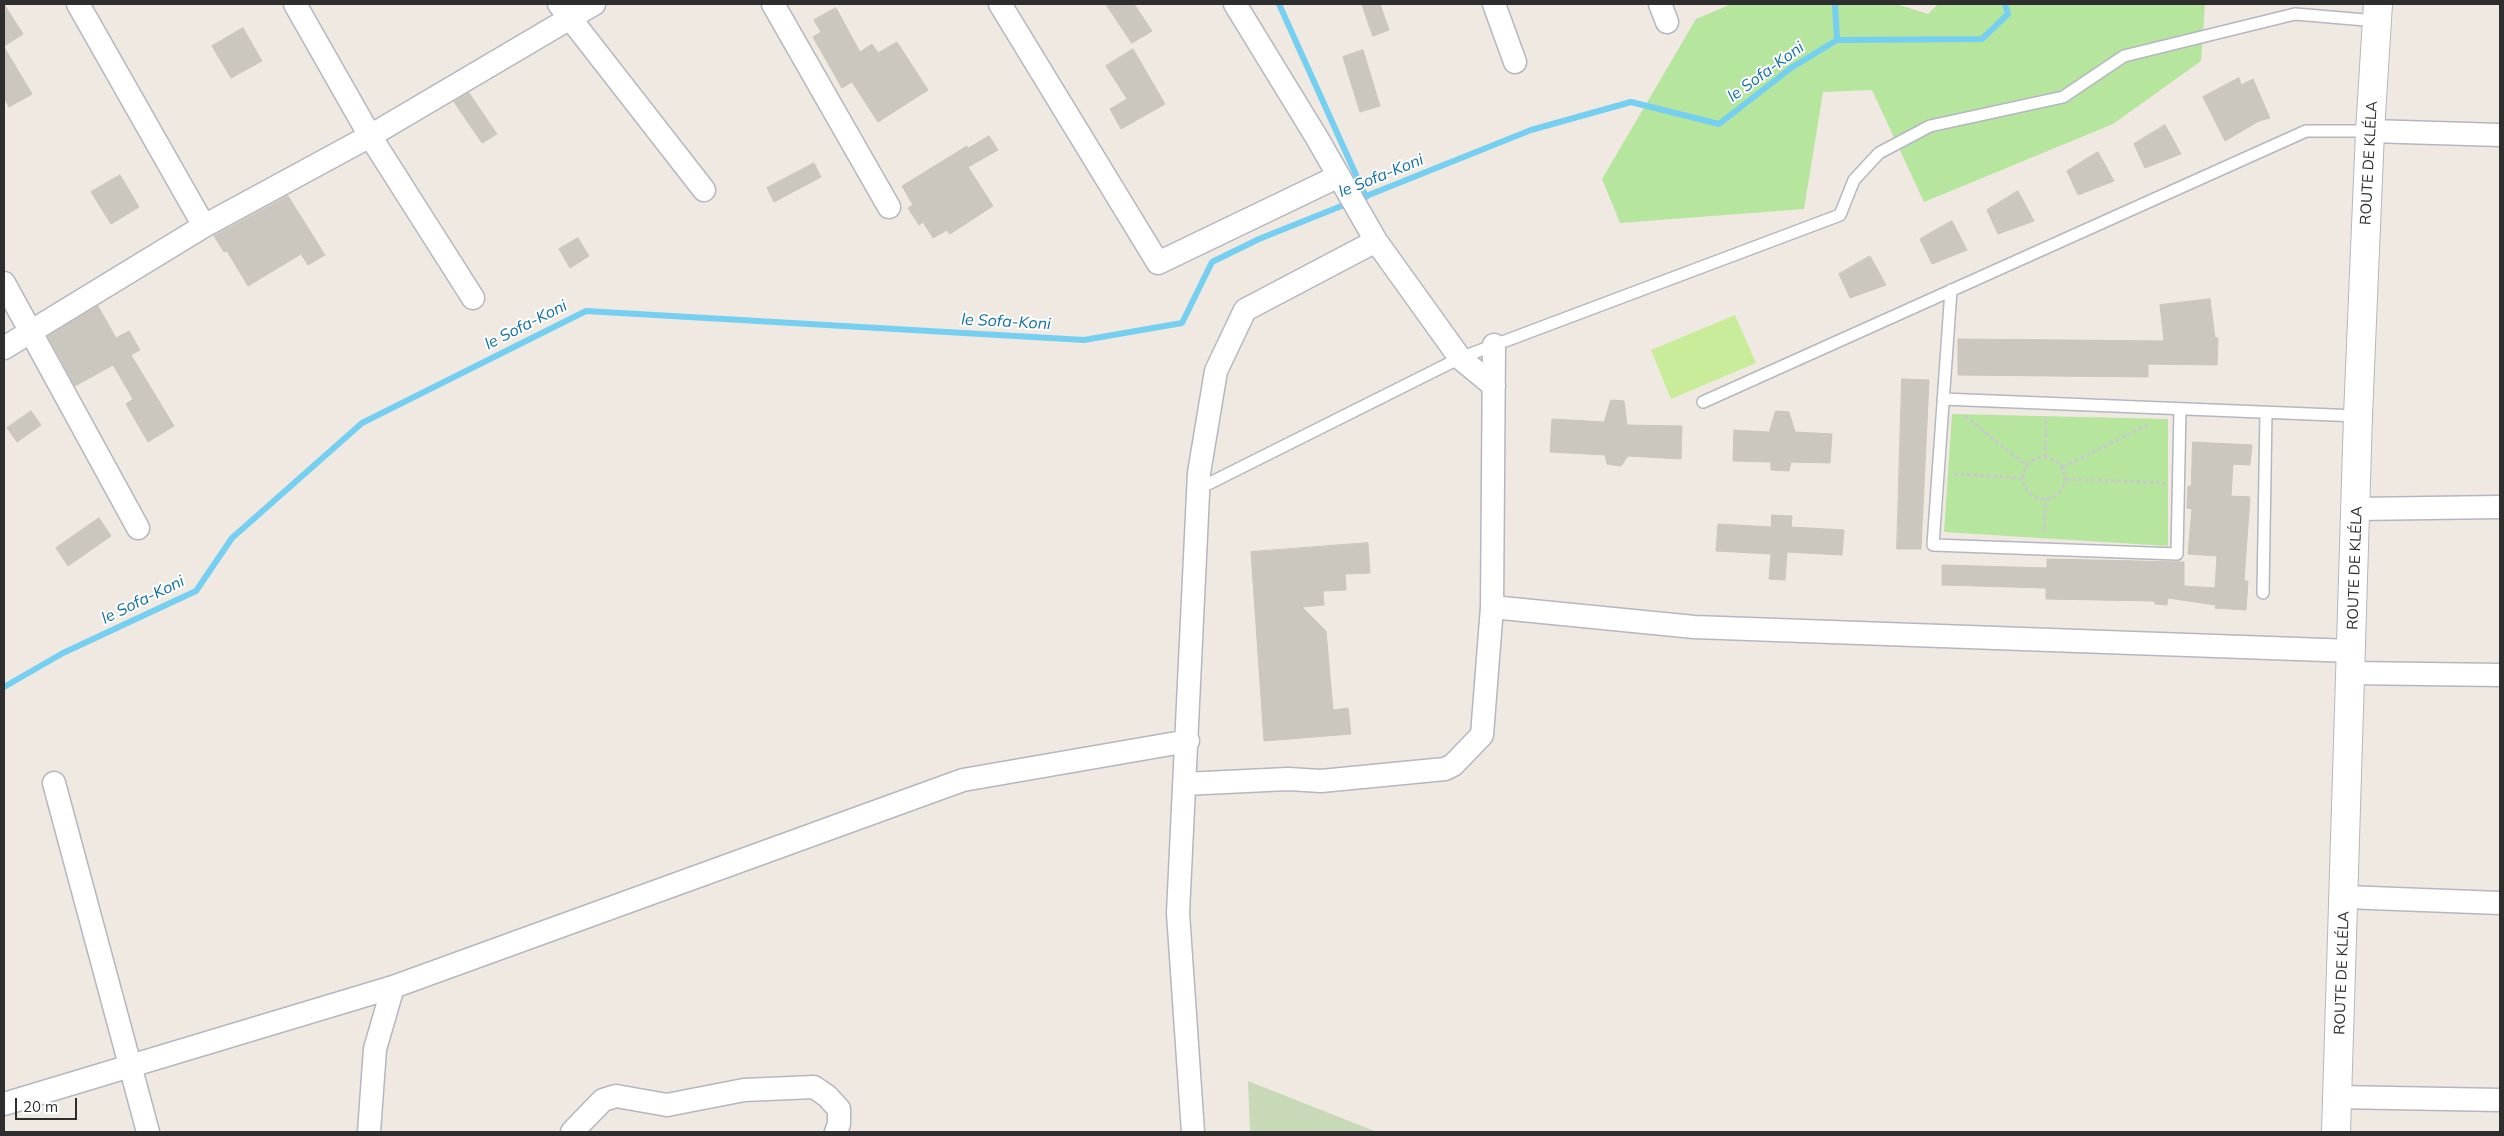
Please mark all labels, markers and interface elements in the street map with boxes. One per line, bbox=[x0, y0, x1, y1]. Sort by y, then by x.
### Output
water label: le Sofa-Koni bbox=[1724, 38, 1808, 106]
street label: ROUTE DE KLÉLA bbox=[2357, 101, 2381, 225]
water label: le Sofa-Koni bbox=[1336, 150, 1426, 202]
water label: le Sofa-Koni bbox=[482, 296, 570, 354]
water label: le Sofa-Koni bbox=[961, 310, 1051, 334]
street label: ROUTE DE KLÉLA bbox=[2344, 506, 2366, 630]
water label: le Sofa-Koni bbox=[98, 572, 188, 628]
street label: ROUTE DE KLÉLA bbox=[2331, 911, 2353, 1035]
scale bar bbox=[18, 1088, 80, 1120]
text: 20 m bbox=[23, 1097, 58, 1116]

